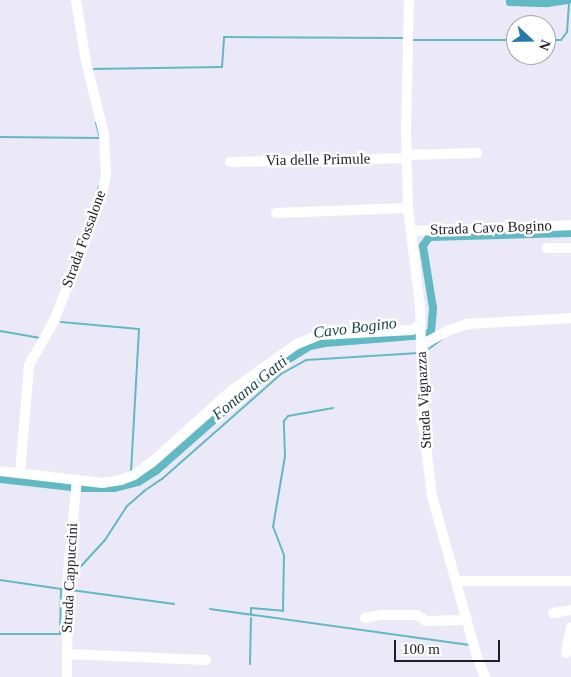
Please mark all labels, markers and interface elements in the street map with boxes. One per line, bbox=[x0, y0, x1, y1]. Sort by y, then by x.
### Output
north arrow bbox=[506, 15, 556, 65]
text: N bbox=[536, 38, 553, 53]
street label: Via delle Primule bbox=[265, 150, 371, 170]
street label: Strada Fossalone bbox=[58, 188, 110, 290]
street label: Strada Cavo Bogino bbox=[430, 217, 552, 239]
water label: Cavo Bogino bbox=[312, 313, 398, 343]
street label: Strada Vignazza bbox=[412, 351, 436, 449]
water label: Fontana Gatti bbox=[209, 352, 291, 424]
street label: Strada Cappuccini bbox=[58, 522, 82, 634]
scale bar bbox=[396, 630, 502, 662]
text: 100 m bbox=[402, 641, 440, 657]

